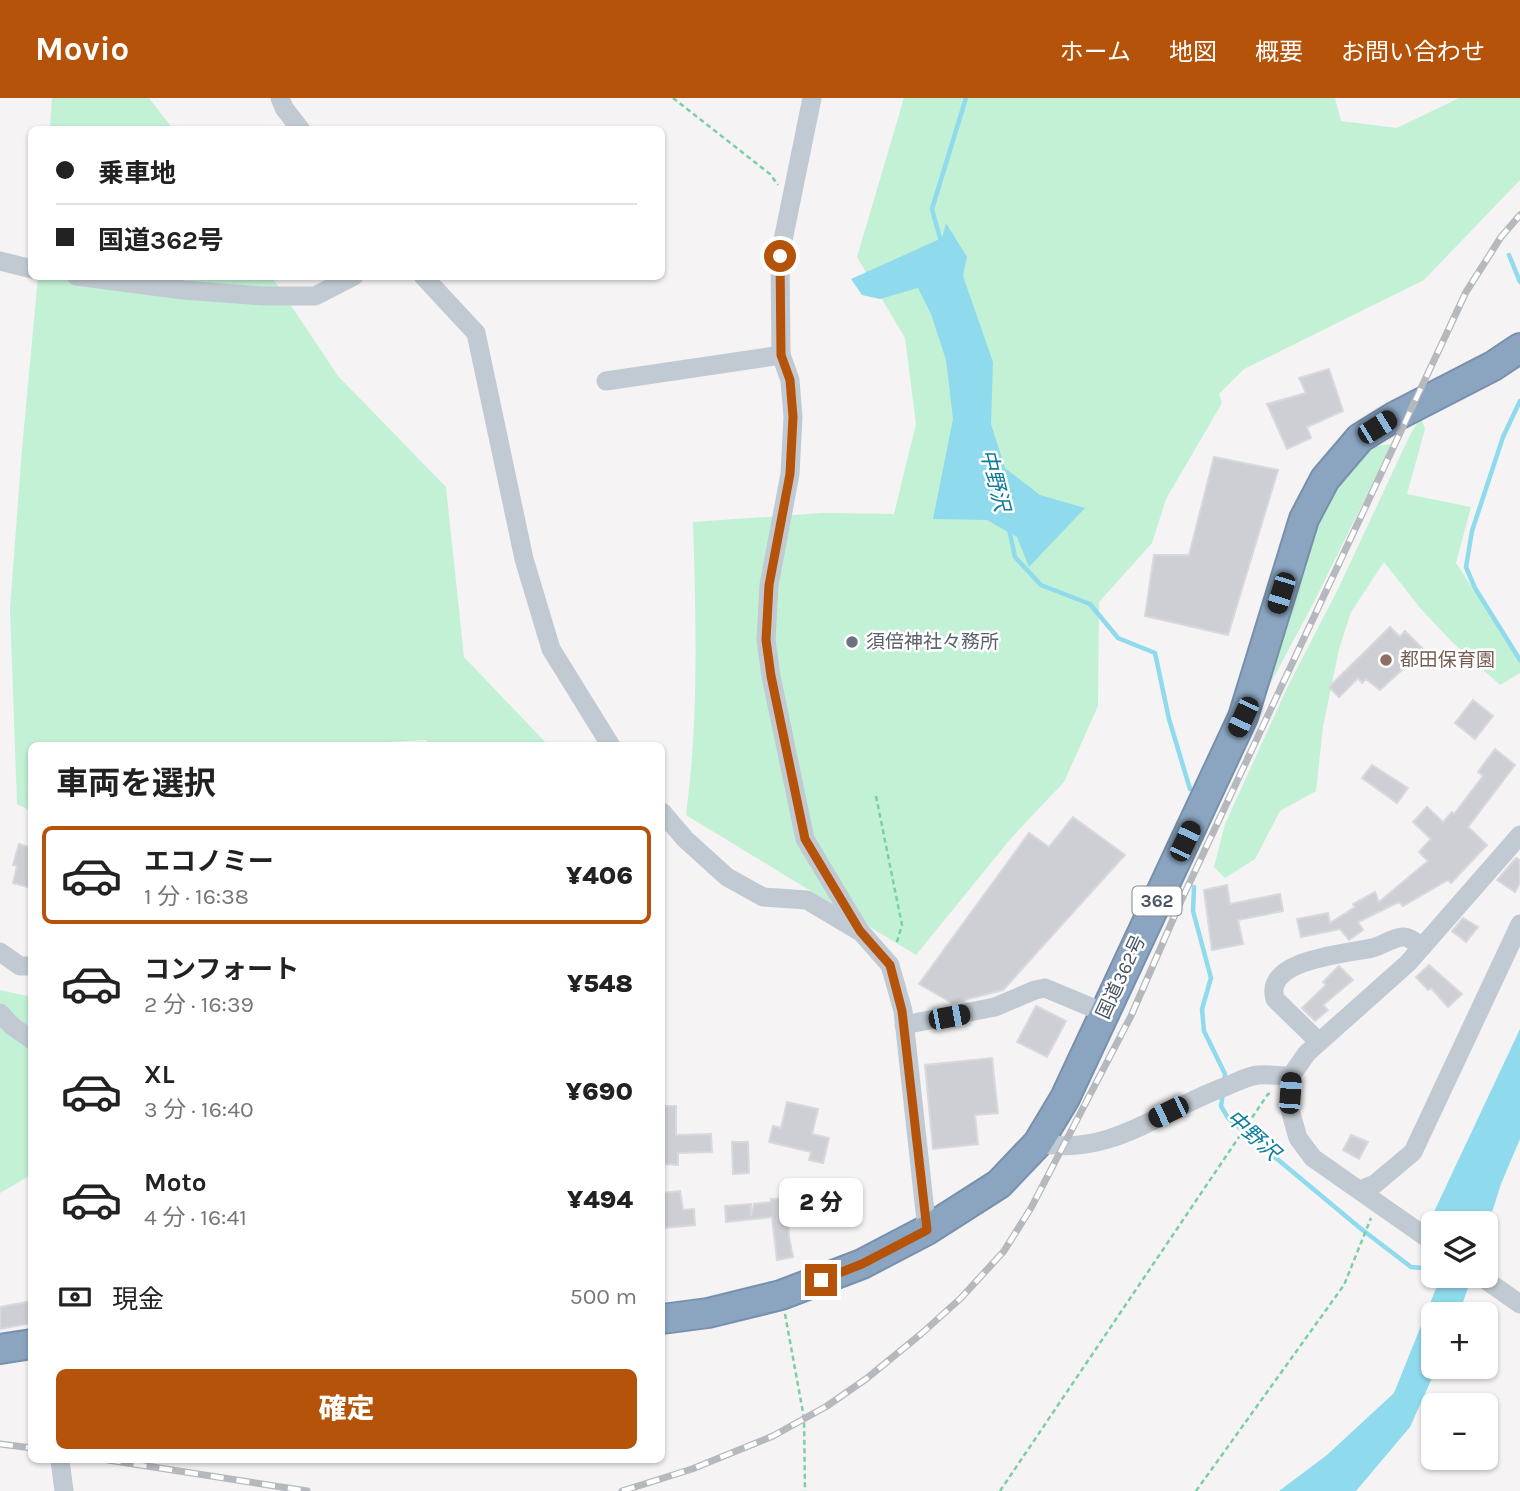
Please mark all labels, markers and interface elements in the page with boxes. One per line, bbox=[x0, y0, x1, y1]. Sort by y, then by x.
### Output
text: Movio bbox=[35, 30, 129, 68]
text: ホーム bbox=[1060, 38, 1131, 66]
text: 地図 bbox=[1169, 38, 1217, 66]
text: 概要 bbox=[1255, 38, 1303, 66]
text: お問い合わせ bbox=[1341, 38, 1485, 66]
text: 乗車地 bbox=[98, 158, 176, 189]
text: 国道362号 bbox=[98, 225, 224, 256]
route start bbox=[764, 240, 796, 272]
car bbox=[1354, 407, 1401, 447]
water label: 中野沢 bbox=[976, 447, 1015, 516]
car bbox=[1265, 570, 1298, 616]
place label: 須倍神社々務所 bbox=[866, 631, 999, 653]
marker: 須倍神社々務所 bbox=[844, 634, 860, 650]
place label: 都田保育園 bbox=[1400, 649, 1495, 671]
marker: 都田保育園 bbox=[1378, 652, 1394, 668]
car bbox=[1225, 694, 1262, 740]
text: 車両を選択 bbox=[56, 765, 216, 802]
car bbox=[1167, 818, 1204, 864]
icon: car bbox=[60, 844, 123, 907]
text: エコノミー bbox=[144, 846, 274, 877]
text: ¥406 bbox=[566, 860, 633, 891]
text: 1 分 · 16:38 bbox=[144, 883, 249, 910]
road number: 362 bbox=[1132, 886, 1182, 916]
street label: 国道362号 bbox=[1092, 932, 1150, 1022]
icon: car bbox=[60, 952, 123, 1015]
text: コンフォート bbox=[144, 954, 299, 985]
text: ¥548 bbox=[567, 968, 633, 999]
text: 2 分 · 16:39 bbox=[144, 991, 254, 1018]
car bbox=[927, 1003, 972, 1031]
text: XL bbox=[144, 1059, 175, 1090]
icon: car bbox=[60, 1060, 123, 1123]
car bbox=[1279, 1071, 1302, 1115]
text: ¥690 bbox=[566, 1076, 633, 1107]
car bbox=[1145, 1093, 1192, 1131]
text: 3 分 · 16:40 bbox=[144, 1096, 254, 1123]
water label: 中野沢 bbox=[1222, 1105, 1287, 1167]
text: Moto bbox=[144, 1167, 206, 1198]
icon: car bbox=[60, 1168, 123, 1231]
callout: 2 分 bbox=[779, 1178, 863, 1228]
text: ¥494 bbox=[567, 1184, 633, 1215]
text: 2 分 bbox=[799, 1189, 843, 1216]
text: 4 分 · 16:41 bbox=[144, 1204, 247, 1231]
map controls bbox=[1421, 1211, 1498, 1470]
button: layers bbox=[1421, 1211, 1498, 1288]
route end bbox=[805, 1264, 837, 1296]
icon: cash bbox=[56, 1278, 94, 1316]
text: 500 m bbox=[570, 1283, 637, 1310]
text: 現金 bbox=[112, 1284, 164, 1315]
button: + bbox=[1421, 1302, 1498, 1379]
button: 確定 bbox=[56, 1369, 637, 1449]
button: − bbox=[1421, 1393, 1498, 1470]

